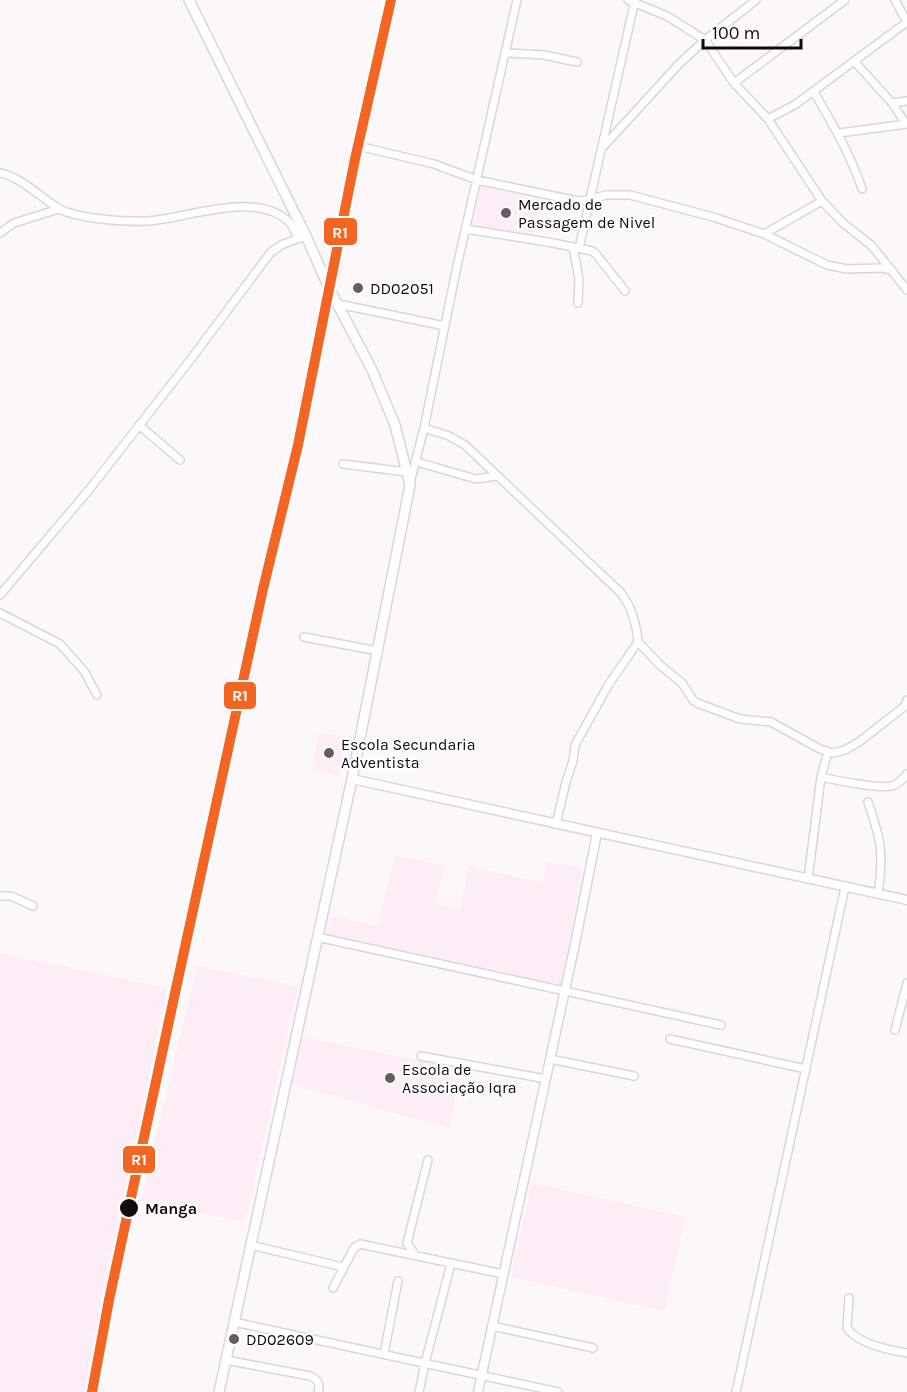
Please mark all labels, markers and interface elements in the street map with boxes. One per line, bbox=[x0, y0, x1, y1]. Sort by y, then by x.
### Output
scale bar bbox=[703, 12, 800, 50]
text: 100 m bbox=[712, 22, 760, 44]
place label: Mercado de Passagem de Nivel bbox=[518, 195, 655, 232]
marker: Mercado de Passagem de Nivel bbox=[499, 206, 513, 220]
line badge: R1 bbox=[323, 217, 358, 246]
text: R1 bbox=[332, 223, 348, 242]
place label: DD02051 bbox=[370, 279, 434, 298]
marker: DD02051 bbox=[351, 281, 365, 295]
line badge: R1 bbox=[223, 681, 257, 710]
text: R1 bbox=[232, 686, 248, 705]
place label: Escola Secundaria Adventista bbox=[341, 735, 476, 772]
marker: Escola Secundaria Adventista bbox=[322, 746, 336, 760]
place label: Escola de Associação Iqra bbox=[402, 1060, 517, 1097]
marker: Escola de Associação Iqra bbox=[383, 1071, 397, 1085]
line badge: R1 bbox=[122, 1145, 156, 1174]
text: R1 bbox=[131, 1150, 147, 1169]
marker: Manga bbox=[118, 1197, 140, 1219]
place label: Manga bbox=[145, 1199, 197, 1218]
place label: DD02609 bbox=[246, 1330, 314, 1349]
marker: DD02609 bbox=[227, 1332, 241, 1346]

